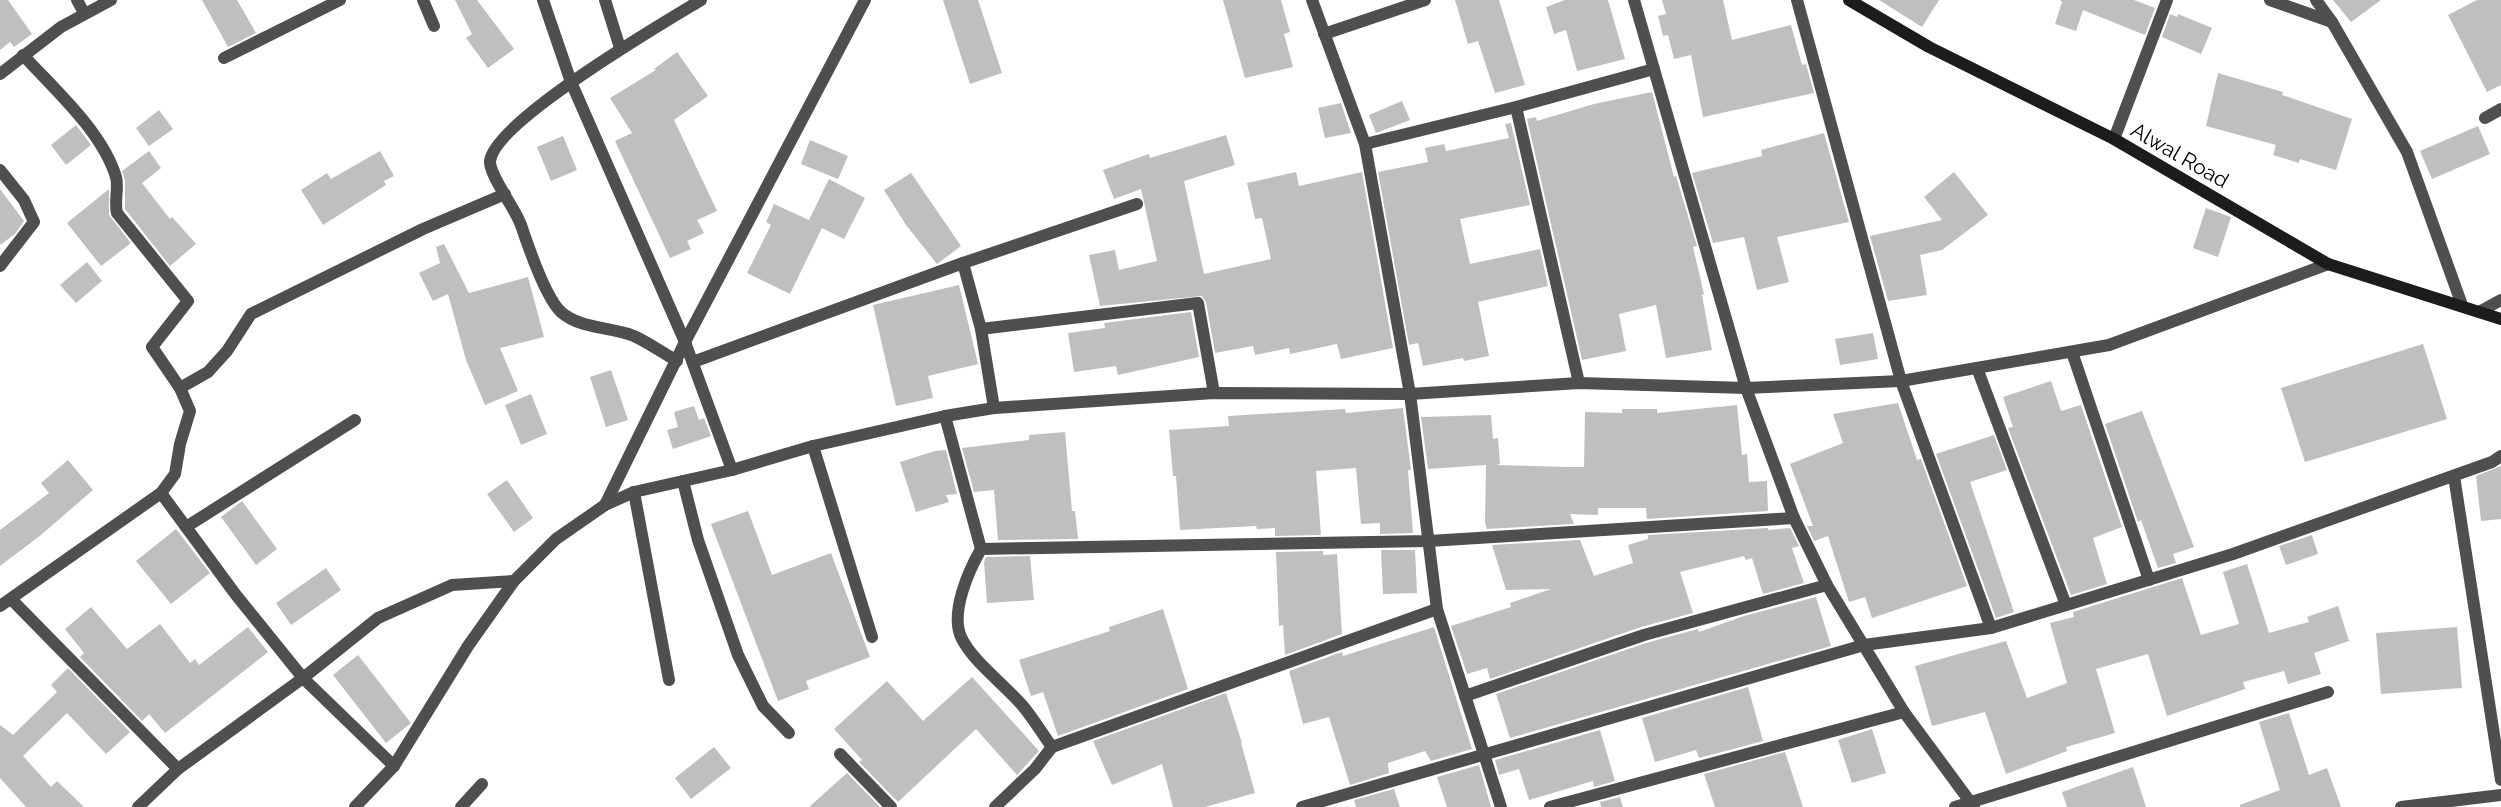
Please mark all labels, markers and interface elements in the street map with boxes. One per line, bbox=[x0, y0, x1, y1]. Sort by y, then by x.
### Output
street label: Alwal Road bbox=[2127, 117, 2233, 193]

